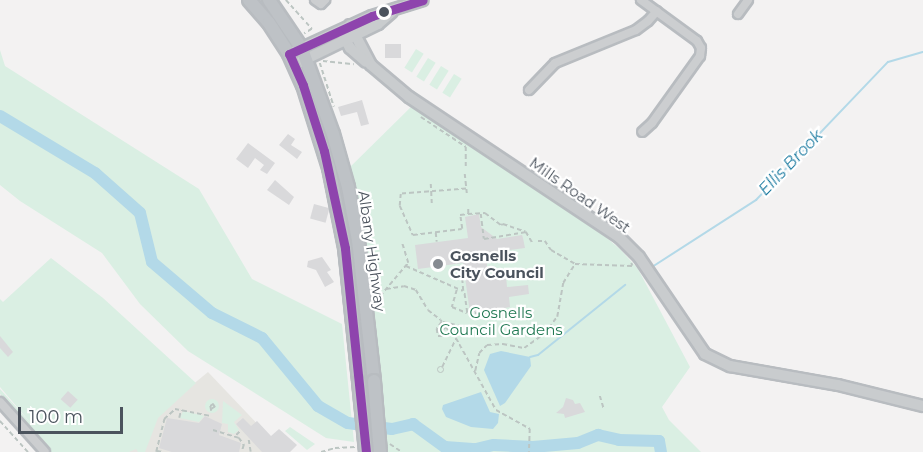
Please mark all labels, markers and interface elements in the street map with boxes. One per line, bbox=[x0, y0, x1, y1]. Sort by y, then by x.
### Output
unlabelled marker bbox=[378, 6, 390, 18]
water label: Ellis Brook bbox=[755, 126, 827, 200]
street label: Mills Road West bbox=[526, 153, 634, 237]
street label: Albany Highway bbox=[355, 189, 389, 313]
place label: Gosnells City Council bbox=[450, 246, 544, 281]
marker: Gosnells City Council bbox=[431, 257, 445, 271]
park label: Gosnells Council Gardens bbox=[439, 303, 563, 338]
scale bar bbox=[21, 395, 126, 433]
text: 100 m bbox=[29, 406, 83, 428]

